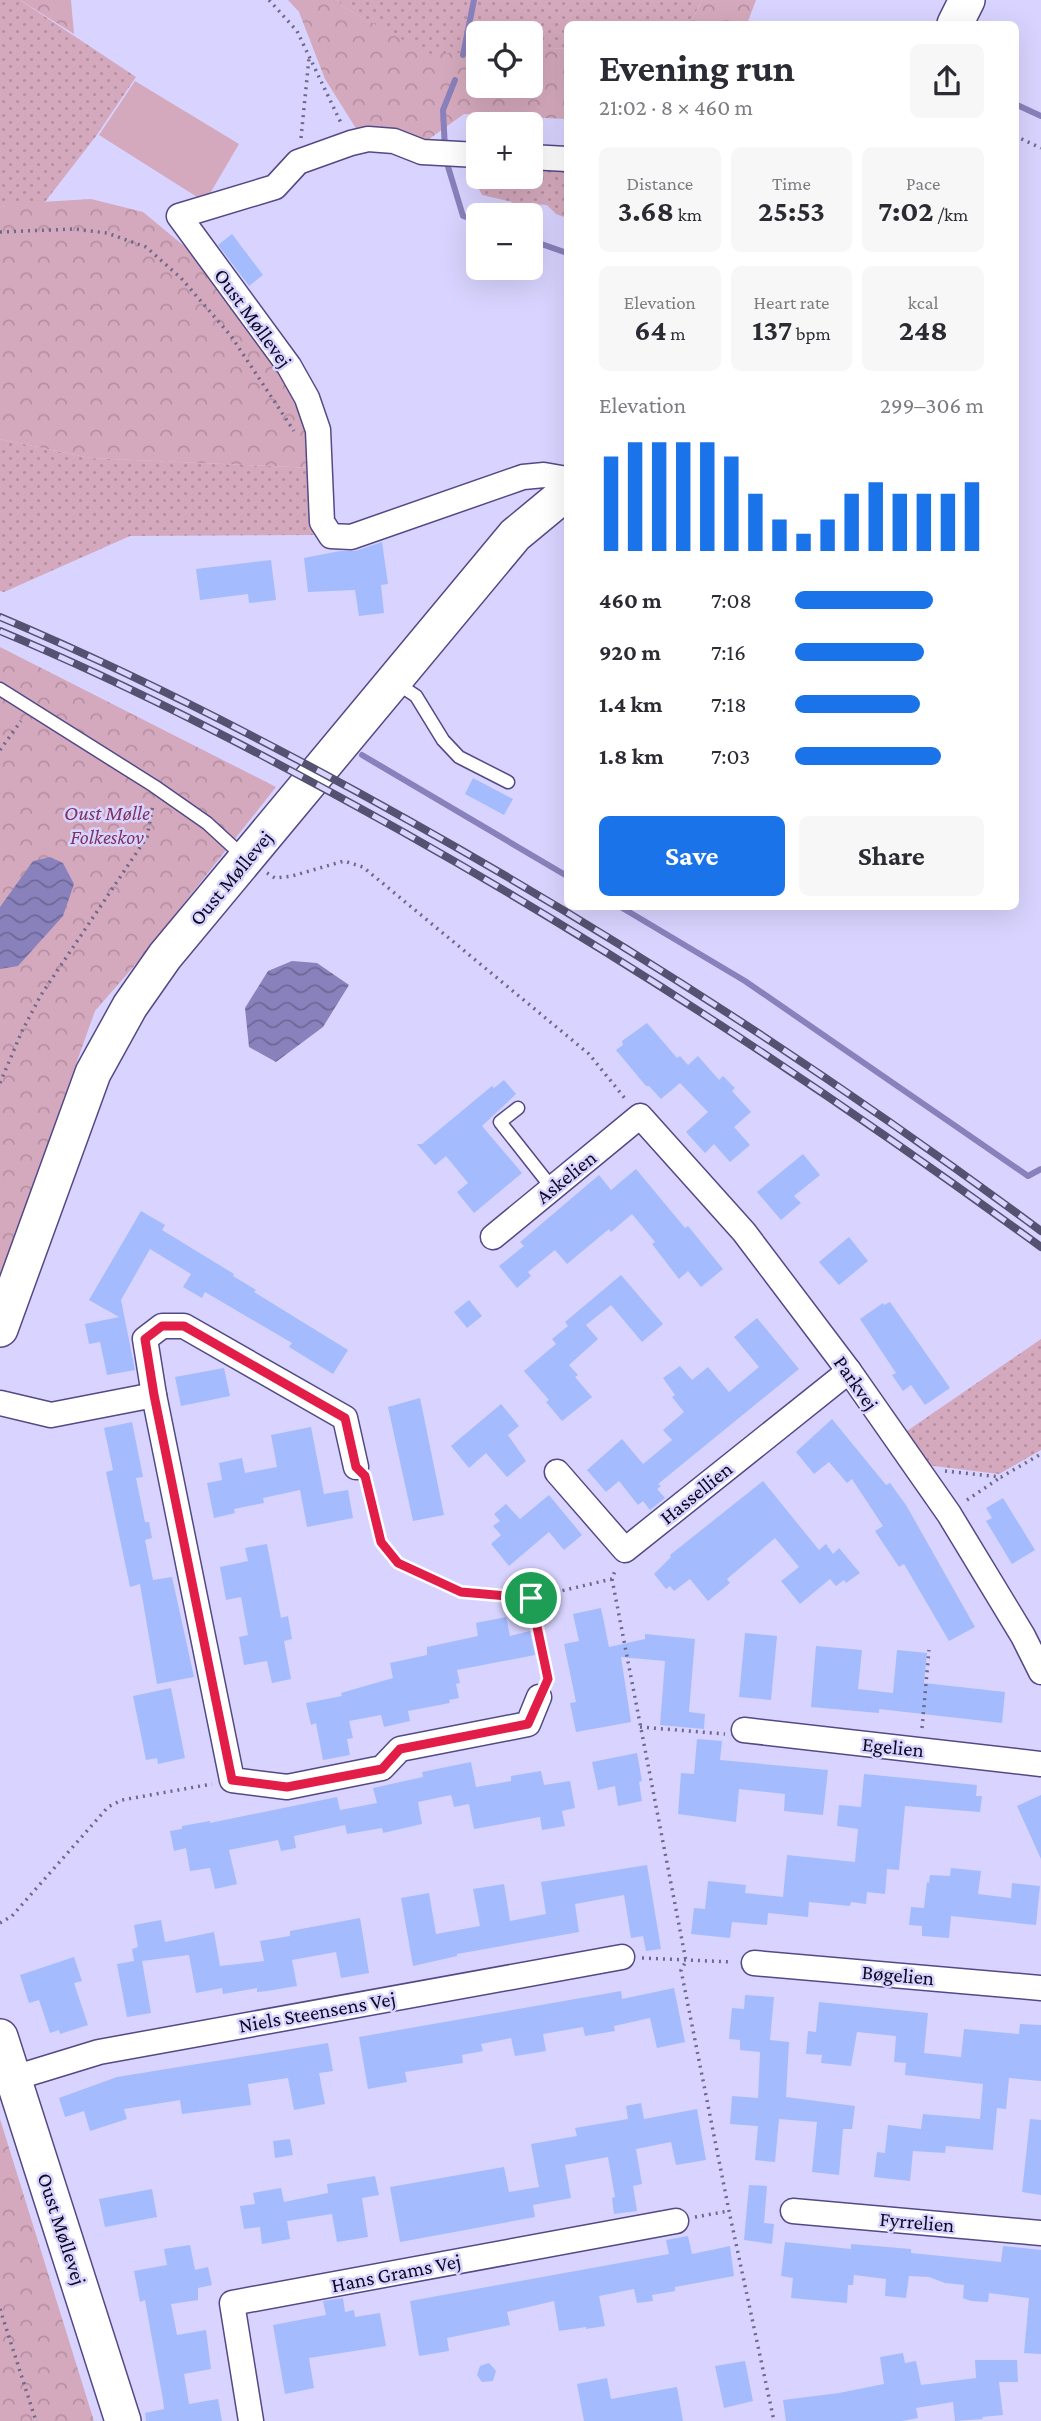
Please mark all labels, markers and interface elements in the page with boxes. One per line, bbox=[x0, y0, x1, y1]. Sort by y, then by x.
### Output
map controls bbox=[466, 21, 543, 280]
button: locate bbox=[466, 21, 543, 98]
button: share bbox=[910, 44, 984, 118]
text: Evening run bbox=[599, 47, 795, 89]
text: 21:02 · 8 × 460 m bbox=[599, 94, 753, 120]
button: + bbox=[466, 112, 543, 189]
text: Distance bbox=[627, 173, 693, 194]
text: Time bbox=[772, 173, 811, 194]
text: Pace bbox=[906, 173, 940, 194]
text: 3.68 bbox=[618, 194, 674, 227]
text: 25:53 bbox=[758, 194, 825, 227]
text: 7:02 bbox=[878, 194, 934, 227]
button: − bbox=[466, 203, 543, 280]
text: km bbox=[674, 204, 702, 225]
text: /km bbox=[934, 204, 968, 225]
street label: Oust Møllevej bbox=[209, 264, 297, 372]
text: Elevation bbox=[624, 292, 696, 313]
text: Heart rate bbox=[754, 292, 829, 313]
text: kcal bbox=[908, 292, 938, 313]
text: 64 bbox=[634, 313, 667, 346]
text: 137 bbox=[752, 313, 792, 346]
text: 248 bbox=[899, 313, 948, 346]
text: m bbox=[667, 323, 686, 344]
text: bpm bbox=[792, 323, 831, 344]
text: Elevation bbox=[599, 392, 686, 418]
text: 299–306 m bbox=[880, 392, 984, 418]
text: 460 m bbox=[599, 587, 662, 613]
text: 7:08 bbox=[711, 587, 752, 613]
text: 920 m bbox=[599, 639, 661, 665]
text: 7:16 bbox=[711, 639, 746, 665]
text: 1.4 km bbox=[599, 691, 662, 717]
text: 7:18 bbox=[711, 691, 747, 717]
text: 1.8 km bbox=[599, 743, 664, 769]
text: 7:03 bbox=[711, 743, 750, 769]
park label: Oust Mølle Folkeskov bbox=[64, 801, 150, 849]
button: Save bbox=[599, 816, 785, 896]
button: Share bbox=[799, 816, 984, 896]
street label: Oust Møllevej bbox=[184, 826, 278, 930]
street label: Askelien bbox=[531, 1145, 601, 1209]
street label: Parkvej bbox=[829, 1351, 883, 1415]
street label: Hassellien bbox=[655, 1457, 737, 1529]
pin bbox=[501, 1568, 561, 1628]
icon: arrive bbox=[512, 1579, 550, 1617]
street label: Egelien bbox=[861, 1732, 925, 1762]
street label: Bøgelien bbox=[861, 1960, 935, 1990]
street label: Niels Steensens Vej bbox=[237, 1986, 397, 2038]
street label: Oust Møllevej bbox=[33, 2170, 91, 2288]
street label: Fyrrelien bbox=[878, 2207, 956, 2237]
street label: Hans Grams Vej bbox=[329, 2249, 463, 2297]

